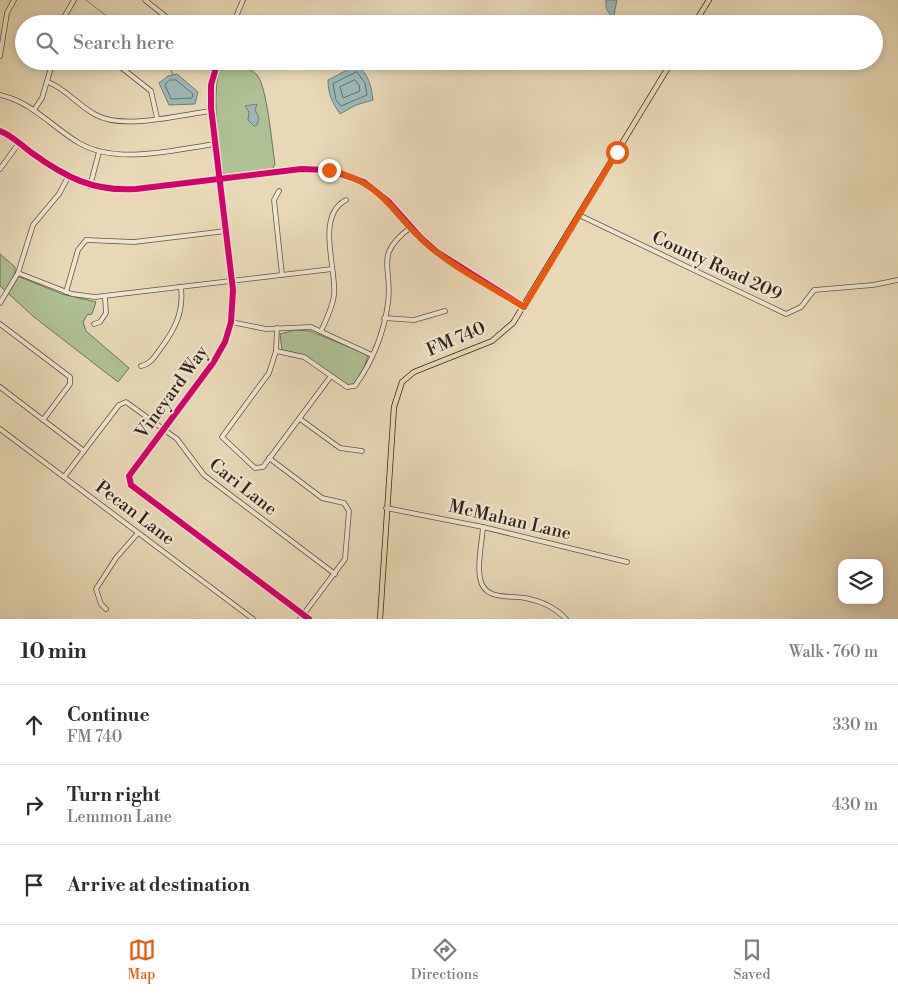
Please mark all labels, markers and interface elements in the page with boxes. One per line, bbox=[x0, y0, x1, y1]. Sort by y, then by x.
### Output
search box bbox=[15, 15, 883, 70]
icon: search bbox=[33, 29, 61, 57]
text: Search here bbox=[73, 31, 174, 55]
route start bbox=[606, 141, 629, 164]
route end bbox=[318, 159, 341, 182]
street label: County Road 209 bbox=[648, 226, 786, 306]
street label: FM 740 bbox=[423, 316, 489, 362]
street label: Vineyard Way bbox=[130, 341, 214, 444]
street label: Cari Lane bbox=[204, 453, 282, 521]
street label: Pecan Lane bbox=[91, 476, 179, 550]
street label: McMahan Lane bbox=[446, 495, 574, 545]
map controls bbox=[838, 559, 883, 604]
button: layers bbox=[838, 559, 883, 604]
text: 10 min bbox=[20, 639, 87, 665]
text: Walk · 760 m bbox=[789, 642, 878, 662]
text: Continue bbox=[67, 703, 150, 727]
icon: ahead bbox=[20, 711, 48, 739]
text: 330 m bbox=[832, 715, 878, 735]
text: FM 740 bbox=[67, 727, 122, 747]
text: Turn right bbox=[67, 783, 160, 807]
icon: right bbox=[20, 791, 48, 819]
text: 430 m bbox=[832, 795, 878, 815]
text: Lemmon Lane bbox=[67, 807, 172, 827]
icon: arrive bbox=[20, 871, 48, 899]
text: Arrive at destination bbox=[67, 873, 250, 897]
tab: Map bbox=[128, 936, 156, 984]
tab: Directions bbox=[411, 936, 478, 984]
tab: Saved bbox=[734, 936, 770, 984]

